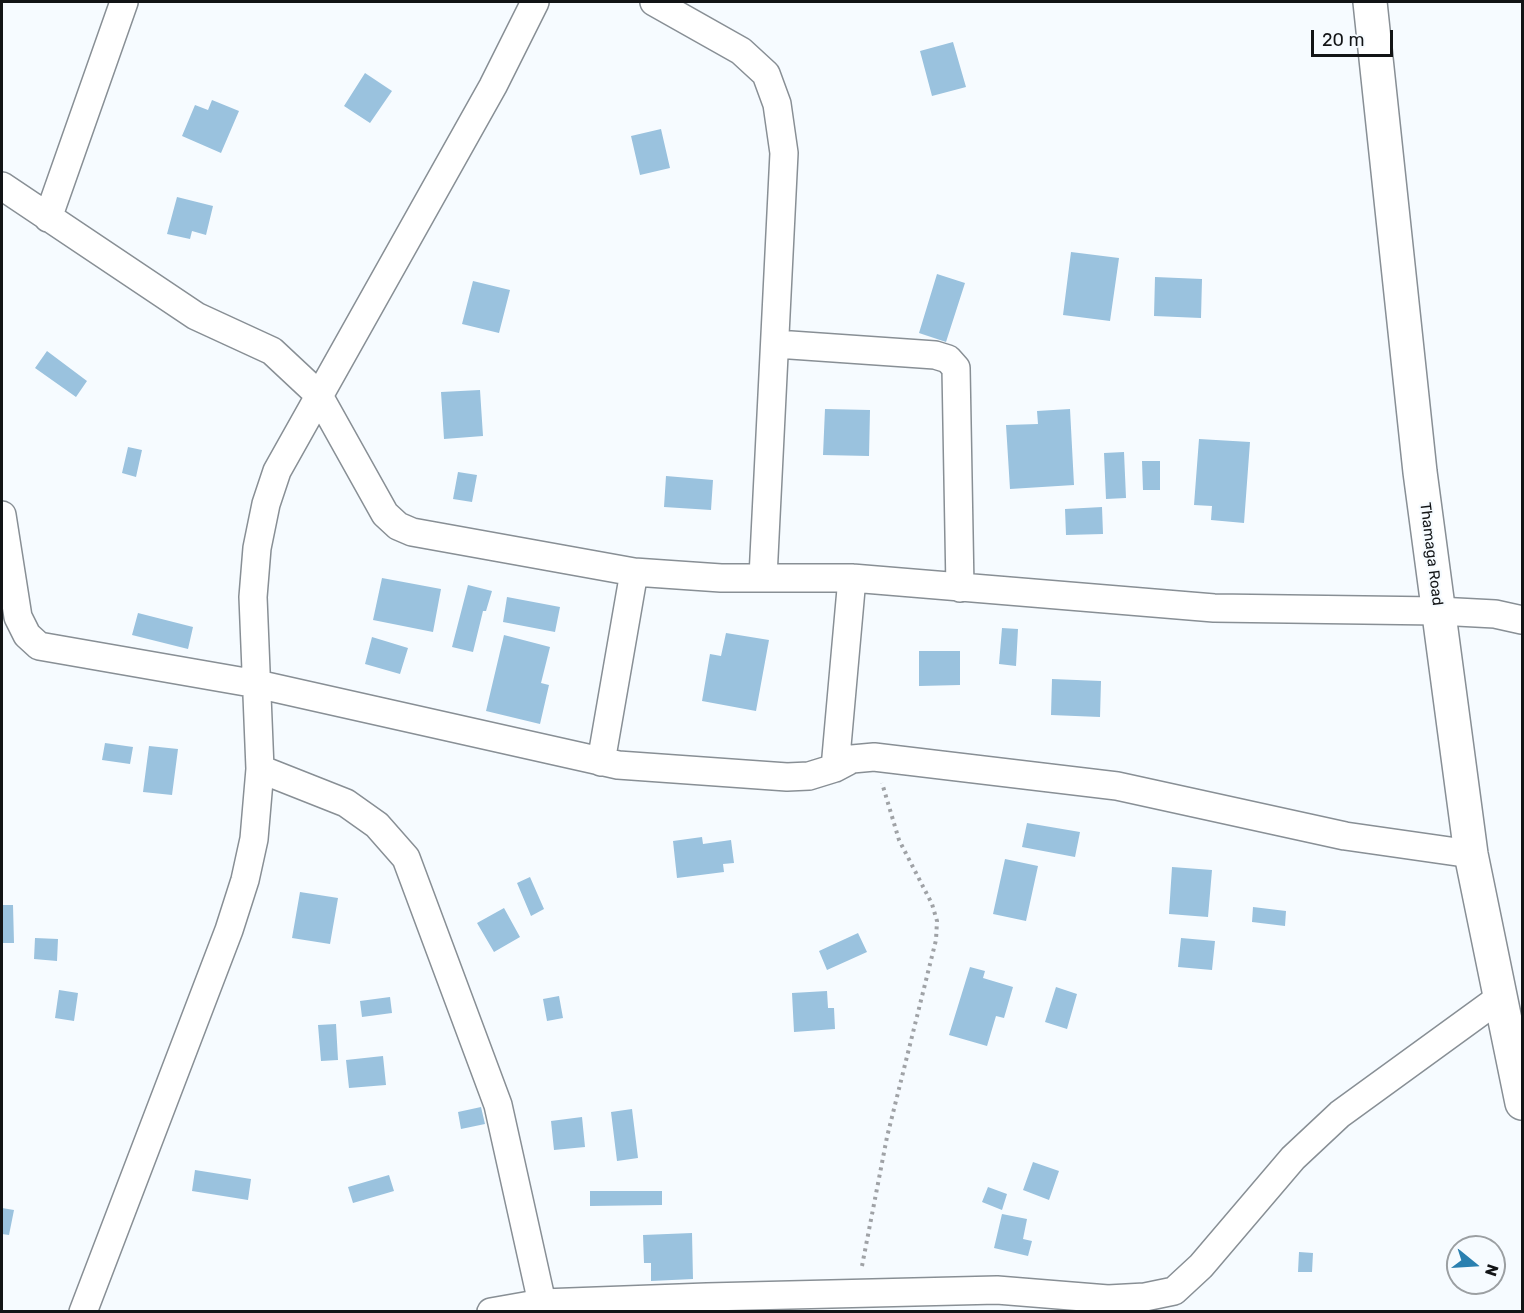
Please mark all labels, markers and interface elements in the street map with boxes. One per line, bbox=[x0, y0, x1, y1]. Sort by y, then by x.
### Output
scale bar bbox=[1314, 18, 1396, 56]
text: 20 m bbox=[1322, 29, 1364, 51]
street label: Thamaga Road bbox=[1416, 501, 1446, 607]
north arrow bbox=[1446, 1235, 1506, 1295]
text: N bbox=[1481, 1262, 1503, 1279]

